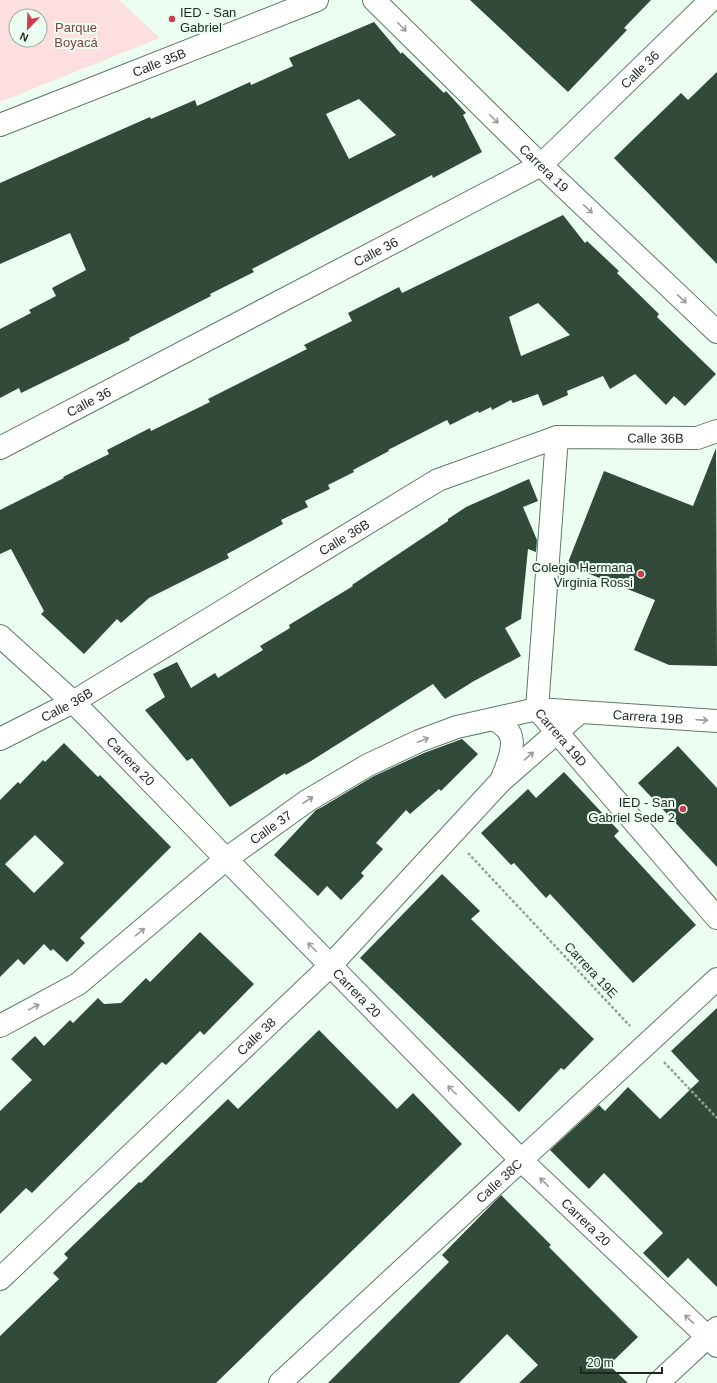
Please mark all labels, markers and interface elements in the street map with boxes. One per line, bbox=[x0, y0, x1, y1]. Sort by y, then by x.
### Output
place label: IED - San Gabriel bbox=[180, 5, 236, 35]
north arrow bbox=[8, 8, 48, 48]
marker: IED - San Gabriel bbox=[167, 14, 177, 24]
park label: Parque Boyacá bbox=[54, 20, 98, 50]
one-way arrow bbox=[397, 23, 407, 32]
text: N bbox=[18, 30, 30, 44]
street label: Calle 35B bbox=[130, 45, 188, 80]
street label: Calle 36 bbox=[617, 47, 662, 91]
one-way arrow bbox=[489, 114, 499, 124]
street label: Carrera 19 bbox=[517, 141, 572, 195]
one-way arrow bbox=[583, 205, 593, 214]
street label: Calle 36 bbox=[351, 234, 400, 269]
one-way arrow bbox=[677, 294, 687, 304]
street label: Calle 36 bbox=[64, 384, 113, 419]
street label: Calle 36B bbox=[627, 430, 684, 445]
street label: Calle 36B bbox=[316, 516, 372, 558]
place label: Colegio Hermana Virginia Rossi bbox=[532, 560, 634, 590]
marker: Colegio Hermana Virginia Rossi bbox=[636, 569, 646, 579]
street label: Calle 36B bbox=[38, 684, 95, 725]
street label: Carrera 19D bbox=[532, 705, 590, 769]
street label: Carrera 19B bbox=[612, 707, 684, 726]
one-way arrow bbox=[695, 716, 708, 723]
street label: Carrera 20 bbox=[104, 733, 158, 788]
one-way arrow bbox=[416, 735, 428, 743]
one-way arrow bbox=[524, 752, 534, 761]
place label: IED - San Gabriel Sede 2 bbox=[588, 795, 675, 825]
one-way arrow bbox=[302, 796, 314, 804]
marker: IED - San Gabriel Sede 2 bbox=[678, 804, 688, 814]
street label: Calle 37 bbox=[247, 807, 294, 847]
one-way arrow bbox=[134, 927, 145, 936]
street label: Carrera 19E bbox=[561, 939, 621, 1001]
one-way arrow bbox=[307, 942, 316, 952]
street label: Carrera 20 bbox=[330, 965, 384, 1020]
one-way arrow bbox=[28, 1003, 40, 1010]
street label: Calle 38 bbox=[234, 1014, 279, 1058]
one-way arrow bbox=[447, 1085, 457, 1095]
street label: Calle 38C bbox=[473, 1156, 525, 1206]
one-way arrow bbox=[539, 1177, 549, 1186]
street label: Carrera 20 bbox=[558, 1195, 614, 1249]
one-way arrow bbox=[684, 1314, 694, 1324]
scale bar bbox=[581, 1349, 662, 1375]
text: 20 m bbox=[587, 1356, 614, 1370]

